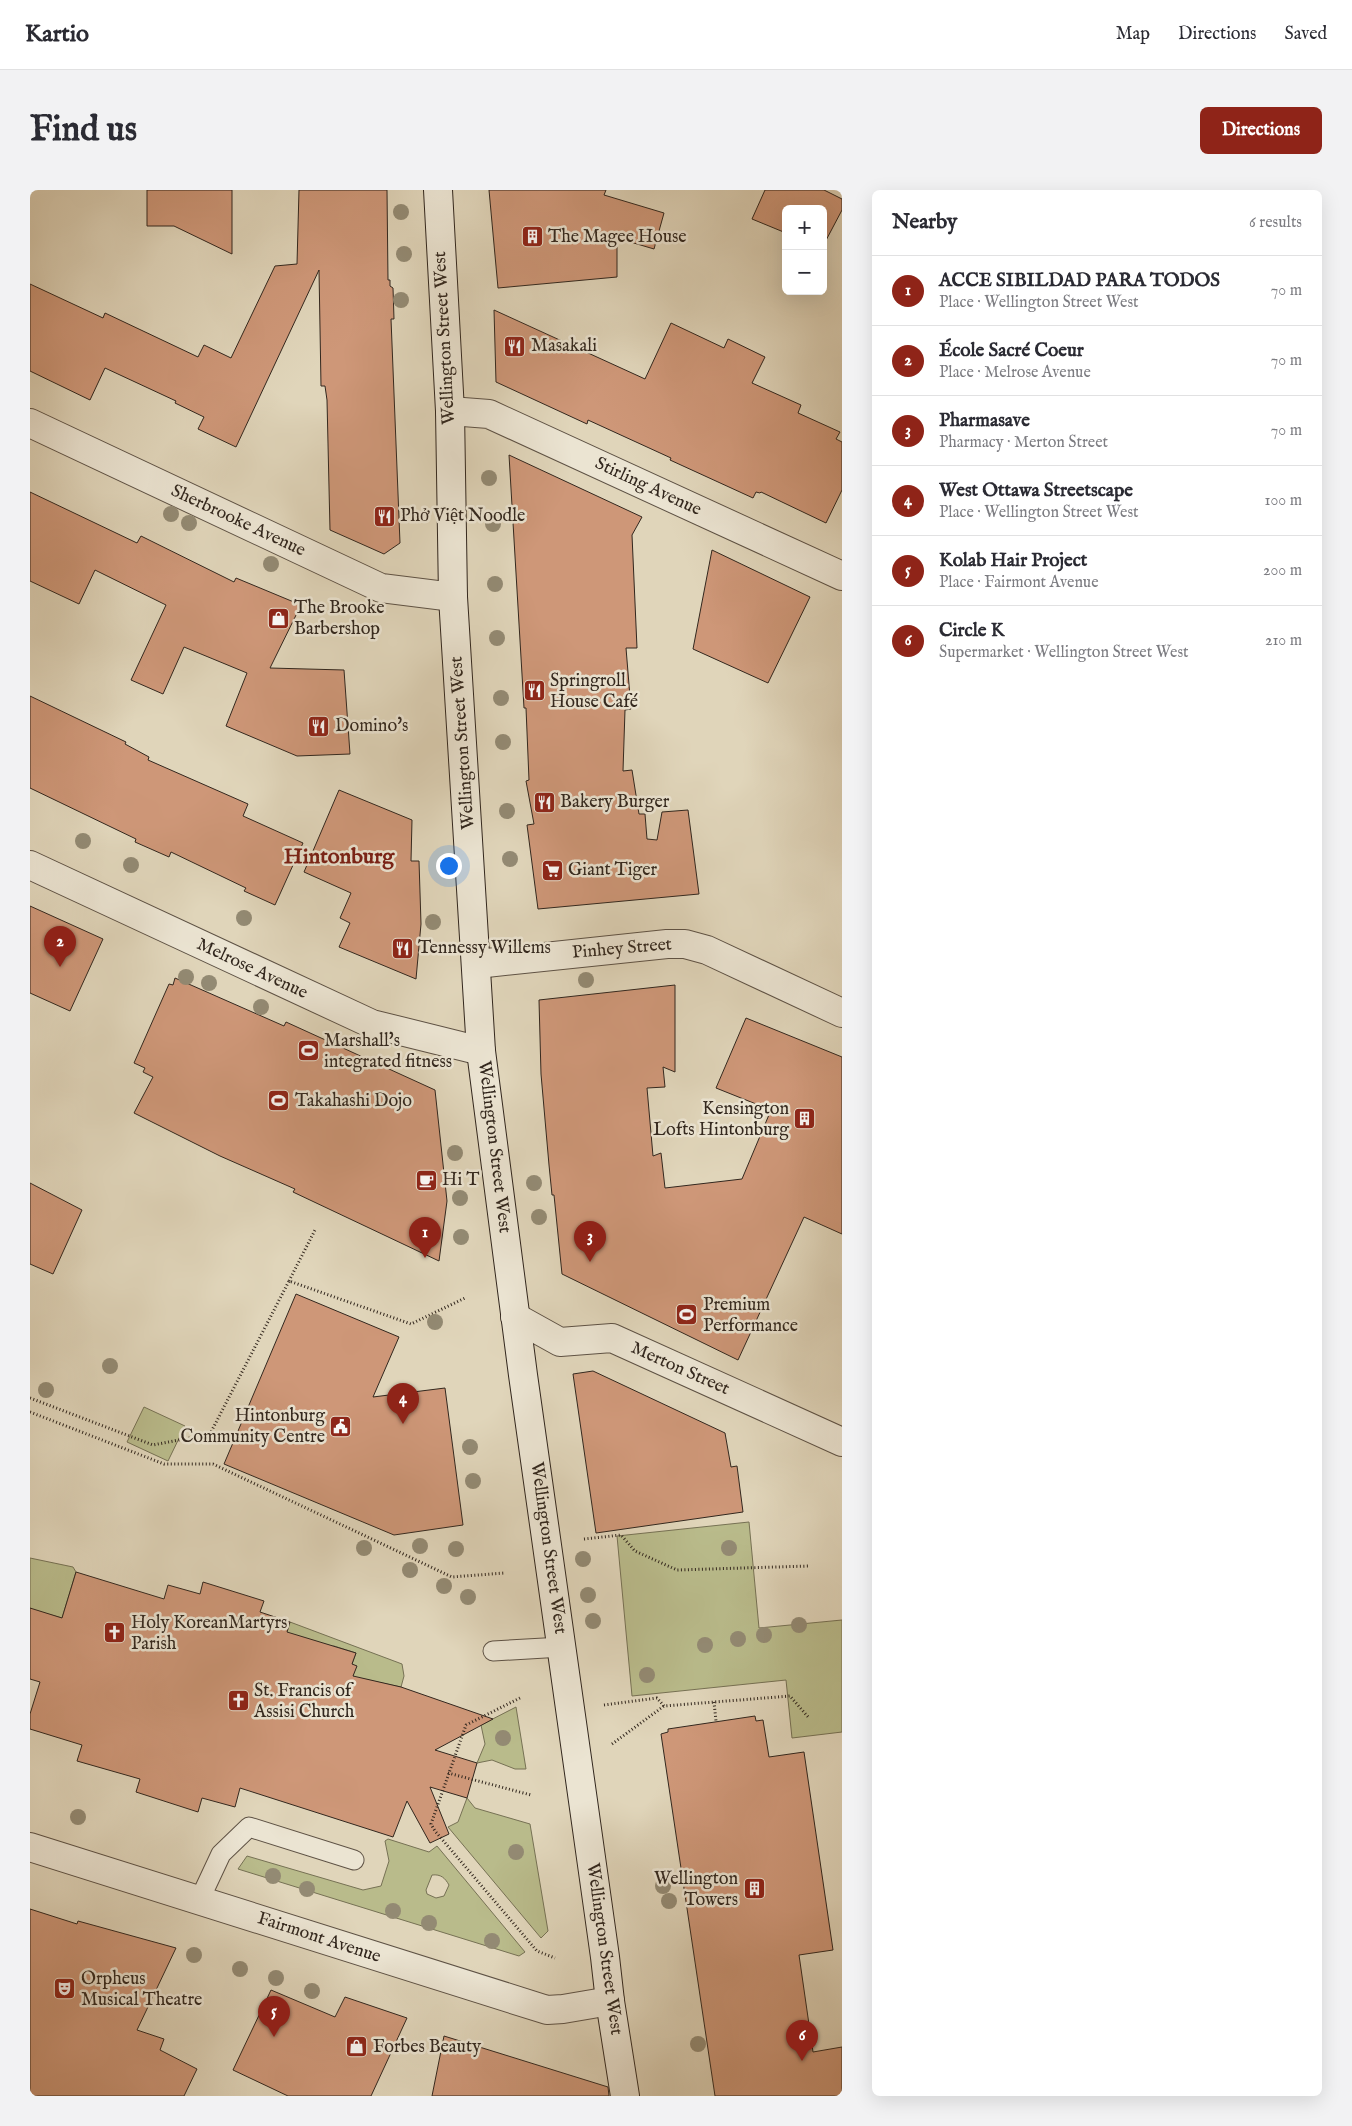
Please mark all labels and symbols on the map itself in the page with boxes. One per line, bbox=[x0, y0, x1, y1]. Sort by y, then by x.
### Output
building icon: The Magee House bbox=[520, 225, 544, 249]
place label: The Magee House bbox=[548, 226, 687, 249]
street label: Wellington Street West bbox=[429, 251, 461, 425]
restaurant icon: Masakali bbox=[503, 334, 527, 358]
place label: Masakali bbox=[531, 335, 597, 358]
street label: Stirling Avenue bbox=[591, 452, 705, 522]
street label: Sherbrooke Avenue bbox=[167, 480, 309, 562]
restaurant icon: Phở Việt Noodle bbox=[372, 504, 396, 528]
place label: Phở Việt Noodle bbox=[400, 505, 525, 528]
place label: The Brooke Barbershop bbox=[294, 597, 385, 641]
shop icon: The Brooke Barbershop bbox=[266, 606, 290, 630]
street label: Wellington Street West bbox=[445, 656, 481, 830]
place label: Springroll House Café bbox=[550, 670, 638, 714]
restaurant icon: Springroll House Café bbox=[522, 679, 546, 703]
restaurant icon: Domino's bbox=[307, 714, 331, 738]
place label: Domino's bbox=[335, 715, 408, 738]
restaurant icon: Bakery Burger bbox=[532, 790, 556, 814]
place label: Bakery Burger bbox=[560, 791, 670, 814]
district label: Hintonburg bbox=[284, 843, 395, 871]
your location bbox=[436, 853, 462, 879]
supermarket icon: Giant Tiger bbox=[540, 858, 564, 882]
place label: Giant Tiger bbox=[568, 859, 657, 882]
pin: 2 bbox=[44, 926, 76, 967]
street label: Melrose Avenue bbox=[193, 933, 311, 1005]
street label: Pinhey Street bbox=[571, 933, 673, 965]
restaurant icon: Tennessy Willems bbox=[390, 936, 414, 960]
place label: Tennessy Willems bbox=[418, 937, 551, 960]
place label: Marshall's integrated fitness bbox=[324, 1030, 452, 1074]
sports icon: Marshall's integrated fitness bbox=[296, 1039, 320, 1063]
street label: Wellington Street West bbox=[472, 1059, 516, 1235]
sports icon: Takahashi Dojo bbox=[267, 1089, 291, 1113]
place label: Takahashi Dojo bbox=[295, 1090, 412, 1113]
place label: Kensington Lofts Hintonburg bbox=[653, 1098, 789, 1142]
building icon: Kensington Lofts Hintonburg bbox=[793, 1107, 817, 1131]
cafe icon: Hi T bbox=[414, 1168, 438, 1192]
place label: Hi T bbox=[442, 1169, 479, 1192]
pin: 1 bbox=[409, 1217, 441, 1258]
pin: 3 bbox=[574, 1221, 606, 1262]
place label: Premium Performance bbox=[703, 1294, 798, 1338]
sports icon: Premium Performance bbox=[675, 1303, 699, 1327]
street label: Merton Street bbox=[627, 1337, 733, 1401]
pin: 4 bbox=[387, 1383, 419, 1424]
place label: Hintonburg Community Centre bbox=[180, 1405, 325, 1449]
public building icon: Hintonburg Community Centre bbox=[329, 1414, 353, 1438]
street label: Wellington Street West bbox=[525, 1460, 571, 1636]
place label: Holy KoreanMartyrs Parish bbox=[131, 1612, 287, 1656]
church icon: Holy KoreanMartyrs Parish bbox=[103, 1621, 127, 1645]
place label: St. Francis of Assisi Church bbox=[253, 1680, 355, 1724]
church icon: St. Francis of Assisi Church bbox=[226, 1689, 250, 1713]
street label: Wellington Street West bbox=[581, 1861, 627, 2037]
place label: Wellington Towers bbox=[654, 1868, 738, 1912]
building icon: Wellington Towers bbox=[742, 1877, 766, 1901]
street label: Fairmont Avenue bbox=[254, 1907, 384, 1969]
place label: Orpheus Musical Theatre bbox=[81, 1968, 202, 2012]
theatre icon: Orpheus Musical Theatre bbox=[53, 1977, 77, 2001]
pin: 5 bbox=[258, 1996, 290, 2037]
pin: 6 bbox=[786, 2020, 818, 2061]
shop icon: Forbes Beauty bbox=[345, 2035, 369, 2059]
place label: Forbes Beauty bbox=[373, 2036, 481, 2059]

